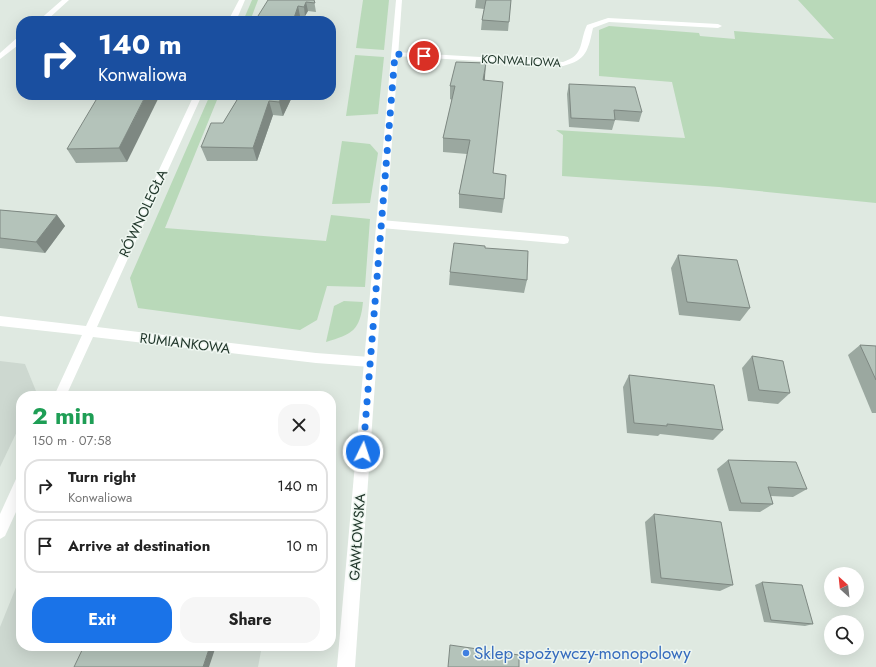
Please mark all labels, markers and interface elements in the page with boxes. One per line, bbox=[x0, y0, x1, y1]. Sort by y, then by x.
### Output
text: 140 m bbox=[98, 24, 182, 65]
icon: right bbox=[32, 32, 84, 84]
pin bbox=[407, 39, 441, 73]
icon: arrive bbox=[413, 45, 435, 67]
street label: KONWALIOWA bbox=[481, 50, 561, 72]
text: Konwaliowa bbox=[98, 62, 187, 88]
street label: RÓWNOLEGŁA bbox=[114, 165, 172, 260]
street label: RUMIANKOWA bbox=[139, 328, 232, 359]
text: 2 min bbox=[32, 398, 95, 433]
button: close bbox=[278, 404, 320, 446]
text: 150 m · 07:58 bbox=[32, 431, 112, 450]
position arrow bbox=[342, 431, 384, 473]
text: Turn right bbox=[68, 466, 136, 488]
icon: right bbox=[34, 475, 56, 497]
text: 140 m bbox=[277, 475, 318, 497]
text: Konwaliowa bbox=[68, 488, 132, 507]
street label: GAWŁOWSKA bbox=[344, 492, 370, 581]
icon: arrive bbox=[34, 535, 56, 557]
text: Arrive at destination bbox=[68, 535, 210, 557]
text: 10 m bbox=[286, 535, 318, 557]
north arrow bbox=[824, 567, 864, 607]
map controls bbox=[824, 567, 864, 655]
button: Exit bbox=[32, 597, 172, 643]
button: Share bbox=[180, 597, 320, 643]
button: search bbox=[824, 615, 864, 655]
place label: Sklep spożywczy-monopolowy bbox=[474, 641, 691, 665]
marker: Sklep spożywczy-monopolowy bbox=[461, 648, 471, 658]

